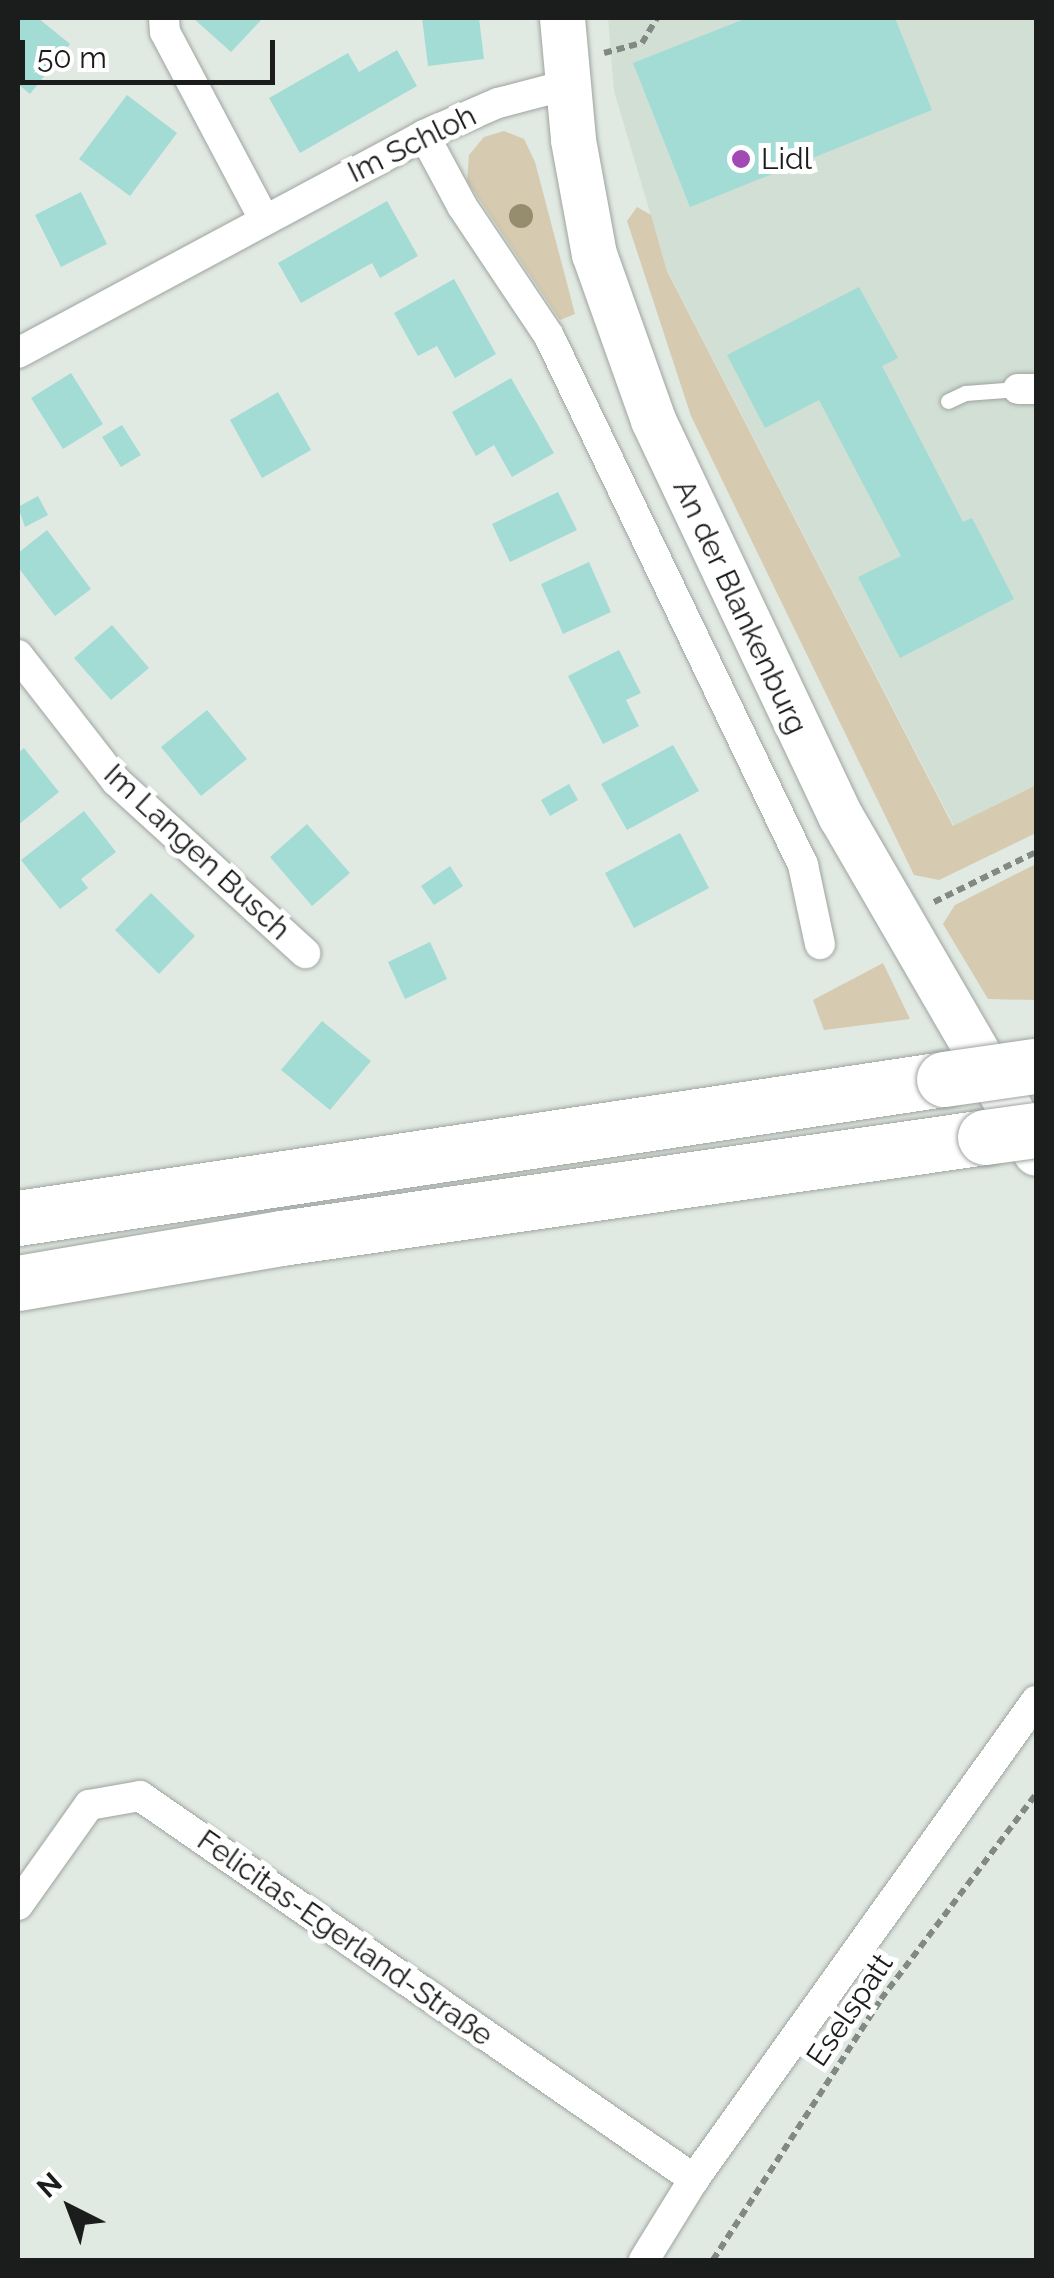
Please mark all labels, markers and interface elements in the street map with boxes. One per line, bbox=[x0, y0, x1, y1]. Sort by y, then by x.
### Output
scale bar bbox=[25, 20, 280, 82]
text: 50 m bbox=[37, 40, 107, 75]
street label: Im Schloh bbox=[342, 98, 482, 190]
place label: Lidl bbox=[761, 141, 812, 177]
marker: Lidl bbox=[730, 148, 752, 170]
street label: An der Blankenburg bbox=[665, 474, 815, 740]
street label: Im Langen Busch bbox=[96, 756, 298, 948]
street label: Felicitas-Egerland-Straße bbox=[190, 1822, 500, 2054]
street label: Eselspatt bbox=[799, 1947, 901, 2073]
north arrow bbox=[20, 2158, 120, 2258]
text: N bbox=[31, 2166, 69, 2205]

